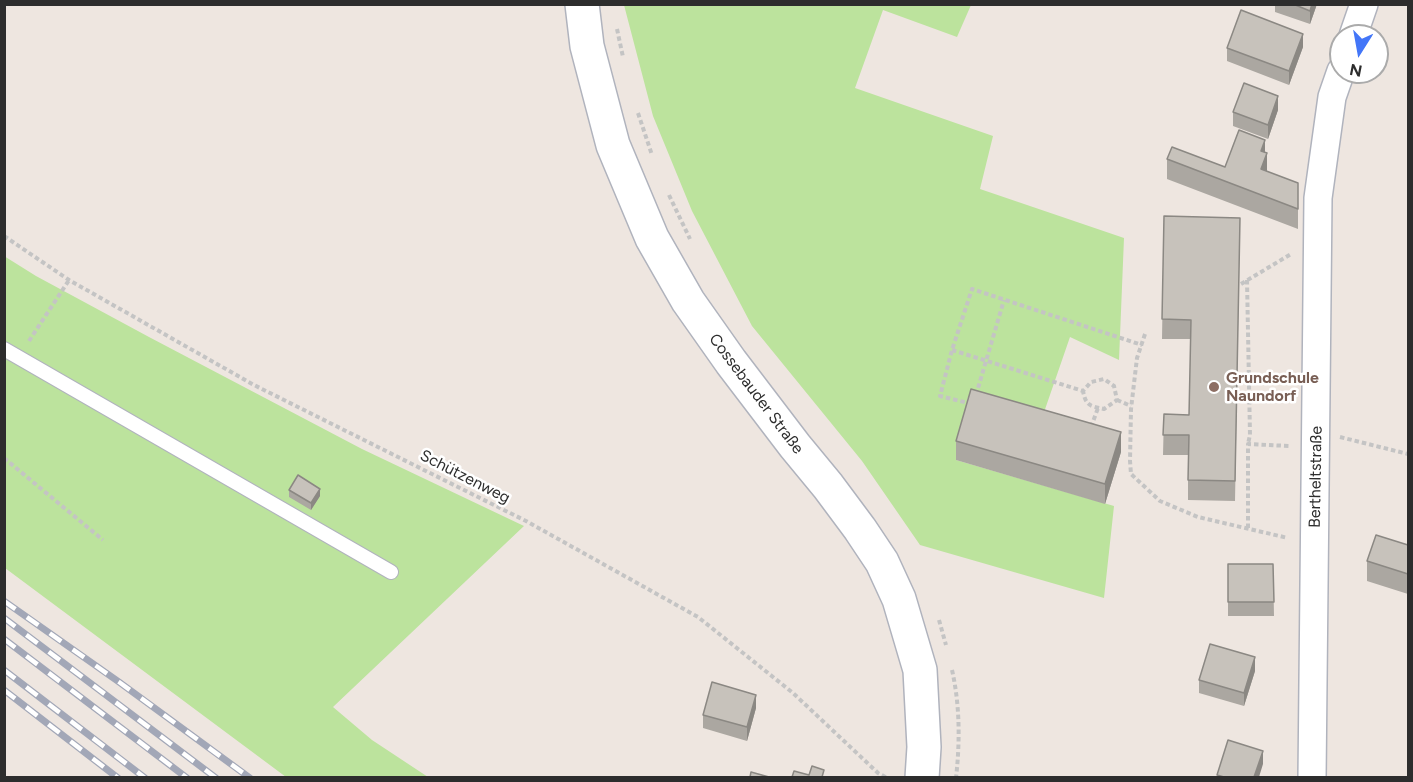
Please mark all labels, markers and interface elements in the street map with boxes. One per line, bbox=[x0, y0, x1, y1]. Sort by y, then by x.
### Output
north arrow bbox=[1329, 24, 1389, 84]
text: N bbox=[1348, 60, 1364, 81]
street label: Cossebauder Straße bbox=[705, 330, 807, 458]
place label: Grundschule Naundorf bbox=[1226, 368, 1319, 406]
marker: Grundschule Naundorf bbox=[1207, 380, 1221, 394]
street label: Bertheltstraße bbox=[1306, 426, 1326, 528]
street label: Schützenweg bbox=[417, 446, 513, 508]

